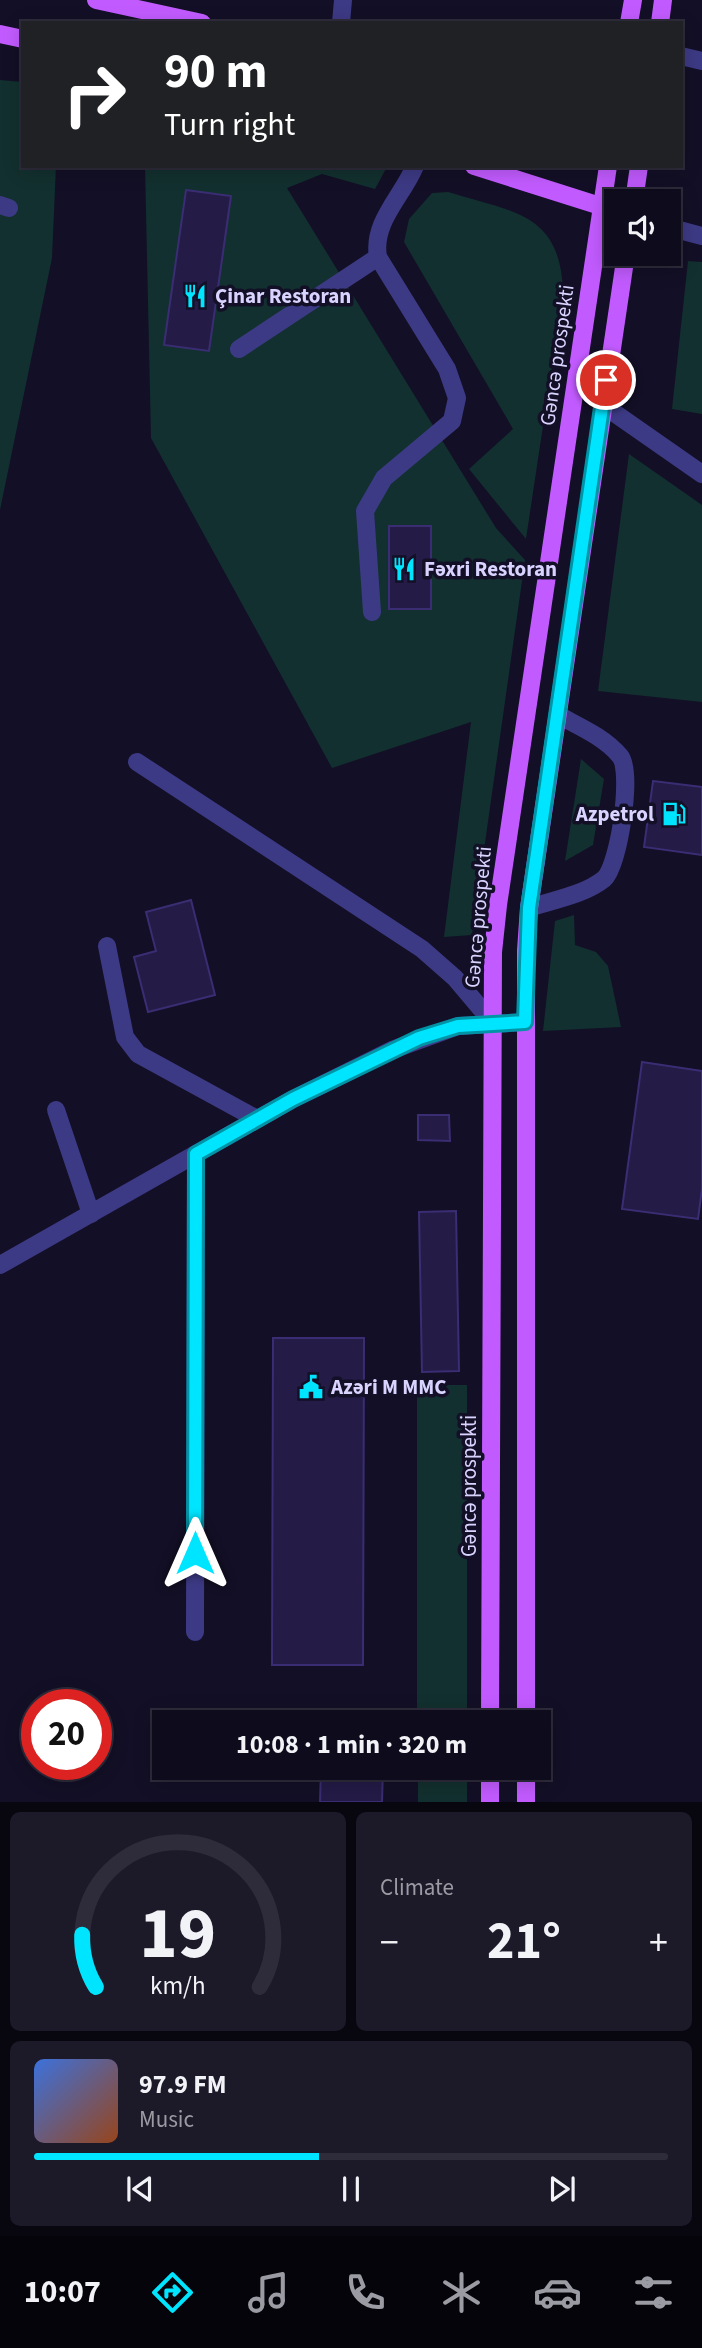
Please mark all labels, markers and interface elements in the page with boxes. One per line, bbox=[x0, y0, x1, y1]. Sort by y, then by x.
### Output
text: 90 m bbox=[164, 37, 268, 107]
icon: right bbox=[49, 49, 140, 140]
text: Turn right bbox=[164, 102, 295, 148]
map controls bbox=[604, 189, 681, 266]
button: sound bbox=[604, 189, 681, 266]
place label: Çinar Restoran bbox=[215, 281, 351, 311]
restaurant icon: Çinar Restoran bbox=[181, 282, 209, 310]
street label: Gəncə prospekti bbox=[532, 282, 582, 428]
pin bbox=[576, 350, 636, 410]
icon: arrive bbox=[587, 361, 625, 399]
place label: Fəxri Restoran bbox=[424, 554, 557, 584]
restaurant icon: Fəxri Restoran bbox=[390, 555, 418, 583]
place label: Azpetrol bbox=[575, 799, 654, 829]
fuel station icon: Azpetrol bbox=[660, 800, 688, 828]
street label: Gəncə prospekti bbox=[457, 845, 499, 989]
place label: Azəri M MMC bbox=[330, 1372, 446, 1402]
public building icon: Azəri M MMC bbox=[297, 1373, 325, 1401]
street label: Gəncə prospekti bbox=[454, 1415, 484, 1557]
position arrow bbox=[158, 1516, 232, 1590]
speed limit sign: 20 bbox=[21, 1689, 112, 1780]
text: 10:08 · 1 min · 320 m bbox=[236, 1726, 467, 1763]
text: Climate bbox=[380, 1871, 454, 1904]
text: 19 bbox=[140, 1883, 216, 1987]
text: 21° bbox=[487, 1905, 561, 1979]
text: − bbox=[380, 1916, 399, 1970]
text: + bbox=[649, 1916, 668, 1970]
text: km/h bbox=[150, 1968, 206, 2004]
text: 97.9 FM bbox=[139, 2066, 227, 2103]
text: Music bbox=[139, 2103, 194, 2136]
icon: previous bbox=[121, 2170, 159, 2208]
icon: pause bbox=[332, 2170, 370, 2208]
icon: next bbox=[543, 2170, 581, 2208]
icon: directions bbox=[148, 2268, 197, 2317]
icon: music bbox=[244, 2268, 293, 2317]
icon: phone bbox=[341, 2268, 390, 2317]
icon: climate bbox=[437, 2268, 486, 2317]
icon: car bbox=[533, 2268, 582, 2317]
icon: filters bbox=[629, 2268, 678, 2317]
text: 10:07 bbox=[24, 2269, 101, 2315]

